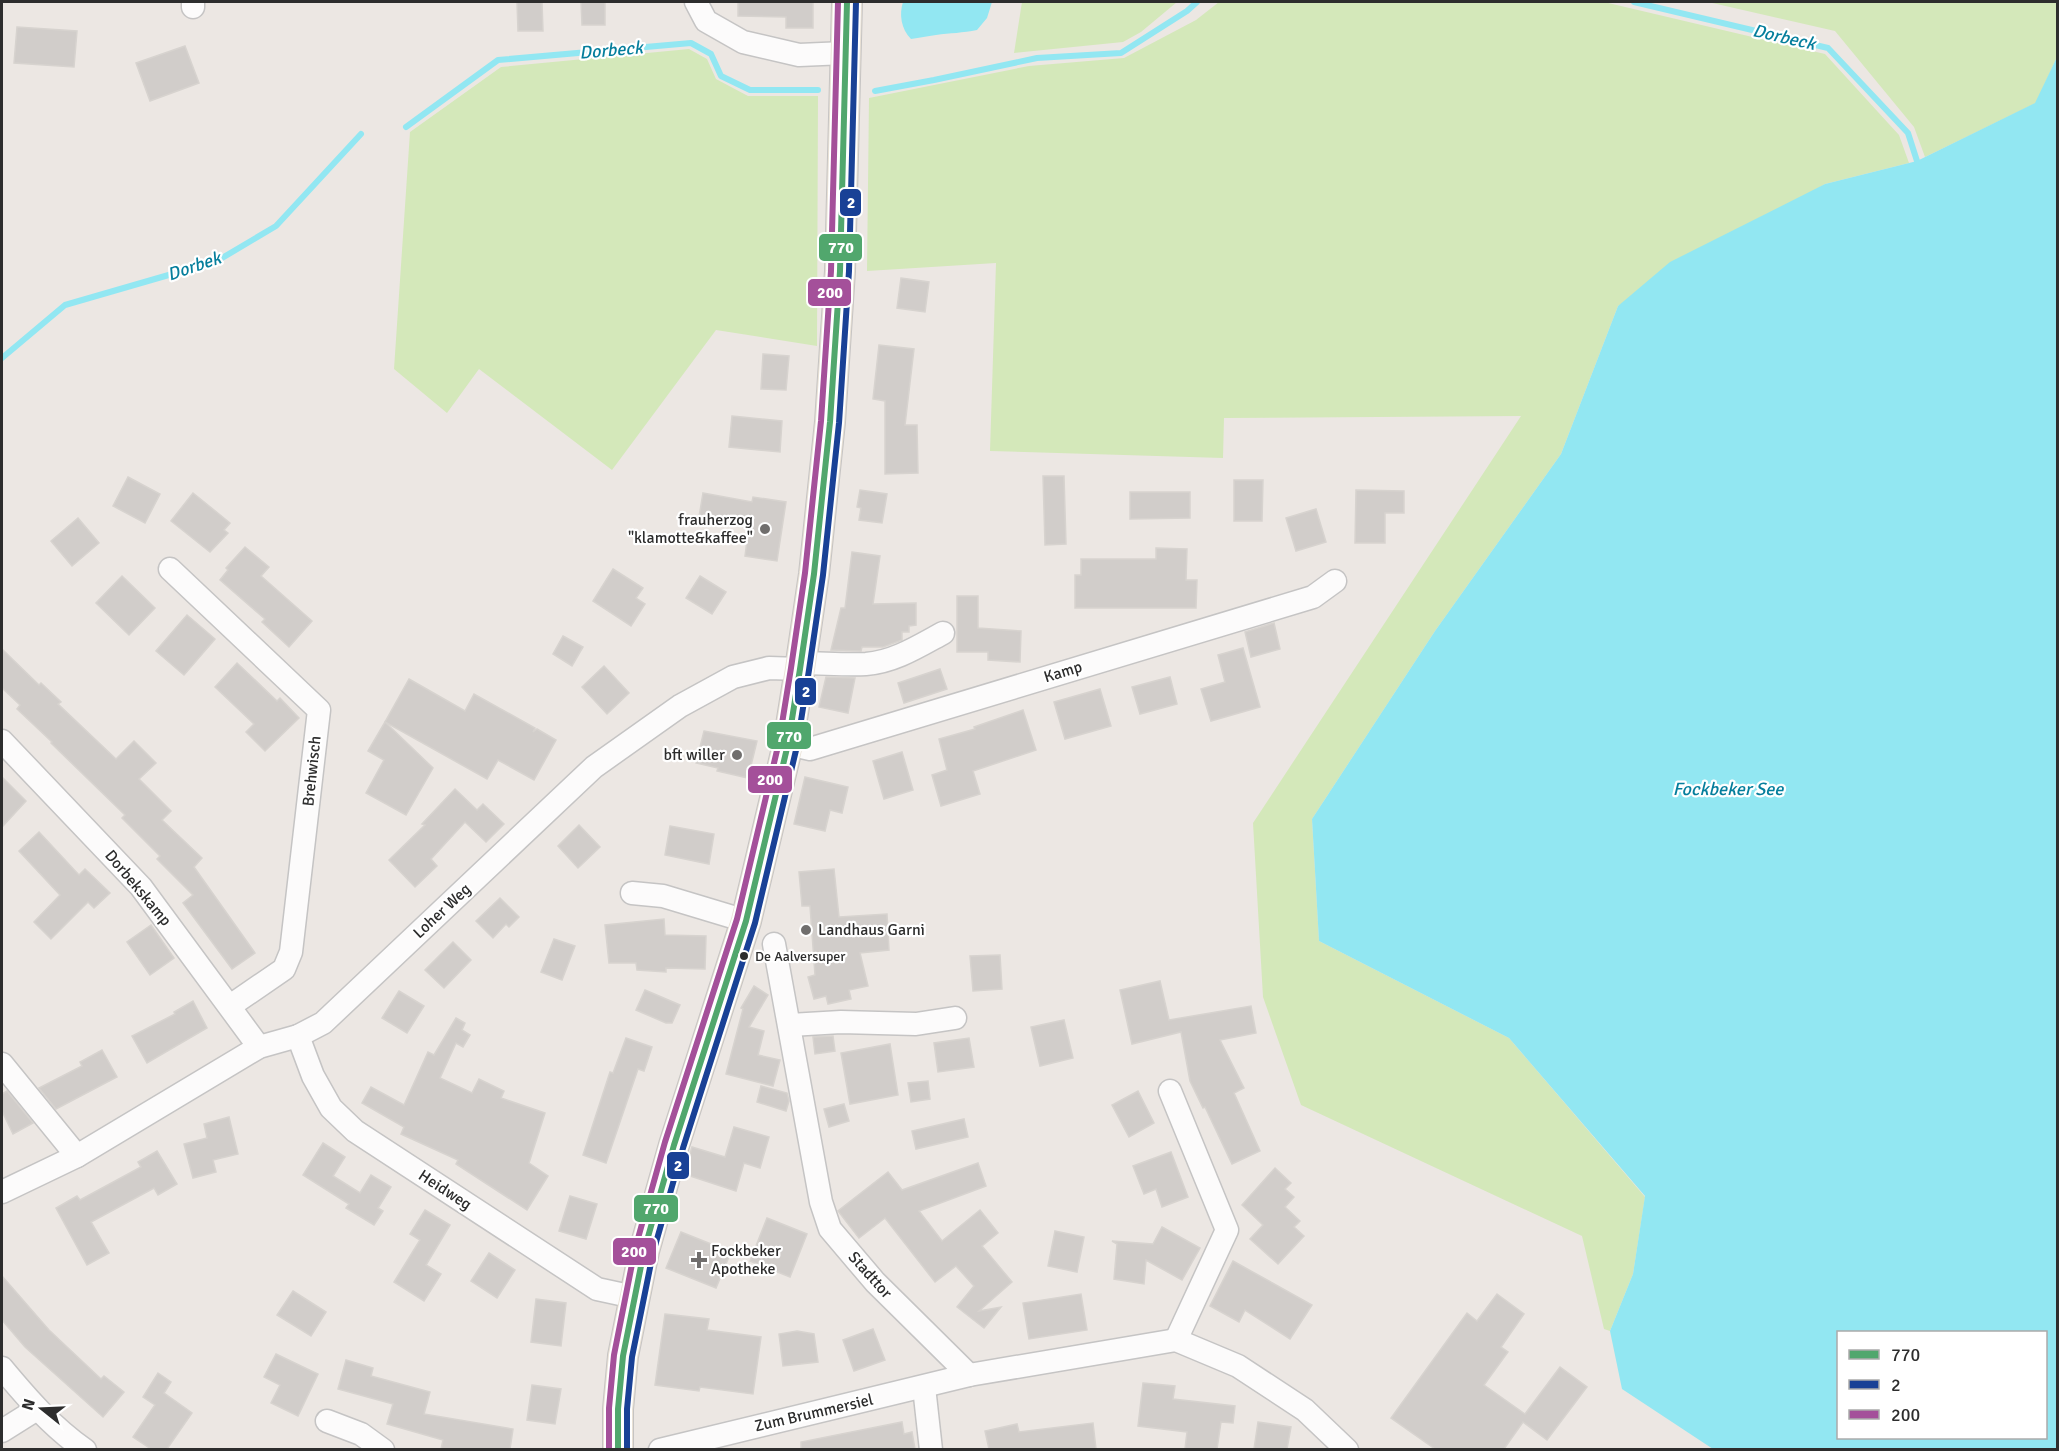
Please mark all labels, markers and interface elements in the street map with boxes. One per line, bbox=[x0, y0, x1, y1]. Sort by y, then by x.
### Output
water label: Dorbeck bbox=[1751, 19, 1819, 55]
water label: Dorbeck bbox=[578, 36, 646, 64]
line badge: 2 bbox=[839, 188, 862, 217]
text: 2 bbox=[847, 193, 855, 213]
line badge: 770 bbox=[818, 233, 863, 262]
text: 770 bbox=[828, 238, 854, 258]
water label: Dorbek bbox=[164, 246, 226, 285]
line badge: 200 bbox=[807, 278, 852, 307]
text: 200 bbox=[817, 283, 843, 303]
place label: frauherzog "klamotte&kaffee" bbox=[628, 510, 753, 548]
marker: frauherzog "klamotte&kaffee" bbox=[758, 522, 772, 536]
street label: Kamp bbox=[1041, 657, 1085, 687]
line badge: 2 bbox=[794, 677, 817, 706]
text: 2 bbox=[802, 682, 810, 702]
line badge: 770 bbox=[766, 721, 812, 750]
text: 770 bbox=[776, 727, 802, 747]
street label: Brehwisch bbox=[298, 735, 326, 807]
place label: bft willer bbox=[664, 745, 725, 765]
marker: bft willer bbox=[730, 748, 744, 762]
line badge: 200 bbox=[747, 765, 793, 794]
text: 200 bbox=[757, 770, 783, 790]
water label: Fockbeker See bbox=[1673, 778, 1784, 800]
street label: Dorbekskamp bbox=[100, 846, 176, 930]
street label: Loher Weg bbox=[409, 879, 475, 943]
place label: Landhaus Garni bbox=[818, 920, 925, 940]
marker: Landhaus Garni bbox=[799, 923, 813, 937]
place label: De Aalversuper bbox=[755, 948, 846, 965]
marker: De Aalversuper bbox=[738, 950, 750, 962]
line badge: 2 bbox=[666, 1151, 690, 1180]
text: 2 bbox=[674, 1156, 682, 1176]
street label: Heidweg bbox=[415, 1165, 475, 1215]
line badge: 770 bbox=[633, 1194, 679, 1223]
text: 770 bbox=[643, 1199, 669, 1219]
line badge: 200 bbox=[612, 1237, 657, 1266]
place label: Fockbeker Apotheke bbox=[711, 1241, 781, 1279]
text: 200 bbox=[621, 1242, 647, 1262]
street label: Stadttor bbox=[844, 1247, 896, 1303]
marker: Fockbeker Apotheke bbox=[692, 1253, 706, 1267]
legend bbox=[1837, 1331, 2047, 1439]
text: 770 bbox=[1891, 1344, 1920, 1366]
text: 2 bbox=[1891, 1374, 1901, 1396]
north arrow bbox=[12, 1379, 72, 1439]
street label: Zum Brummersiel bbox=[753, 1390, 876, 1436]
text: N bbox=[17, 1396, 40, 1413]
text: 200 bbox=[1891, 1404, 1920, 1426]

